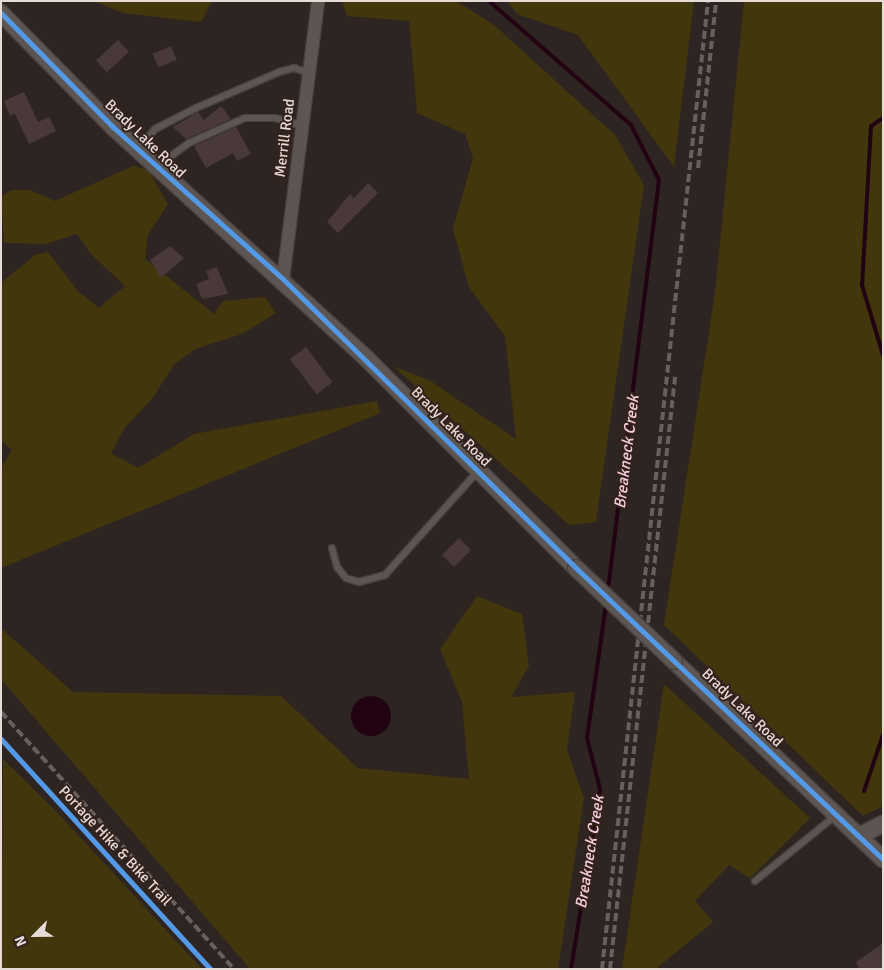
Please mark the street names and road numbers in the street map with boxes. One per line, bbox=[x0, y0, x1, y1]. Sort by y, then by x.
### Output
street label: Brady Lake Road bbox=[101, 96, 189, 182]
street label: Merrill Road bbox=[271, 98, 299, 178]
street label: Brady Lake Road bbox=[407, 383, 495, 471]
street label: Brady Lake Road bbox=[698, 665, 786, 751]
street label: Portage Hike & Bike Trail bbox=[55, 782, 175, 910]

